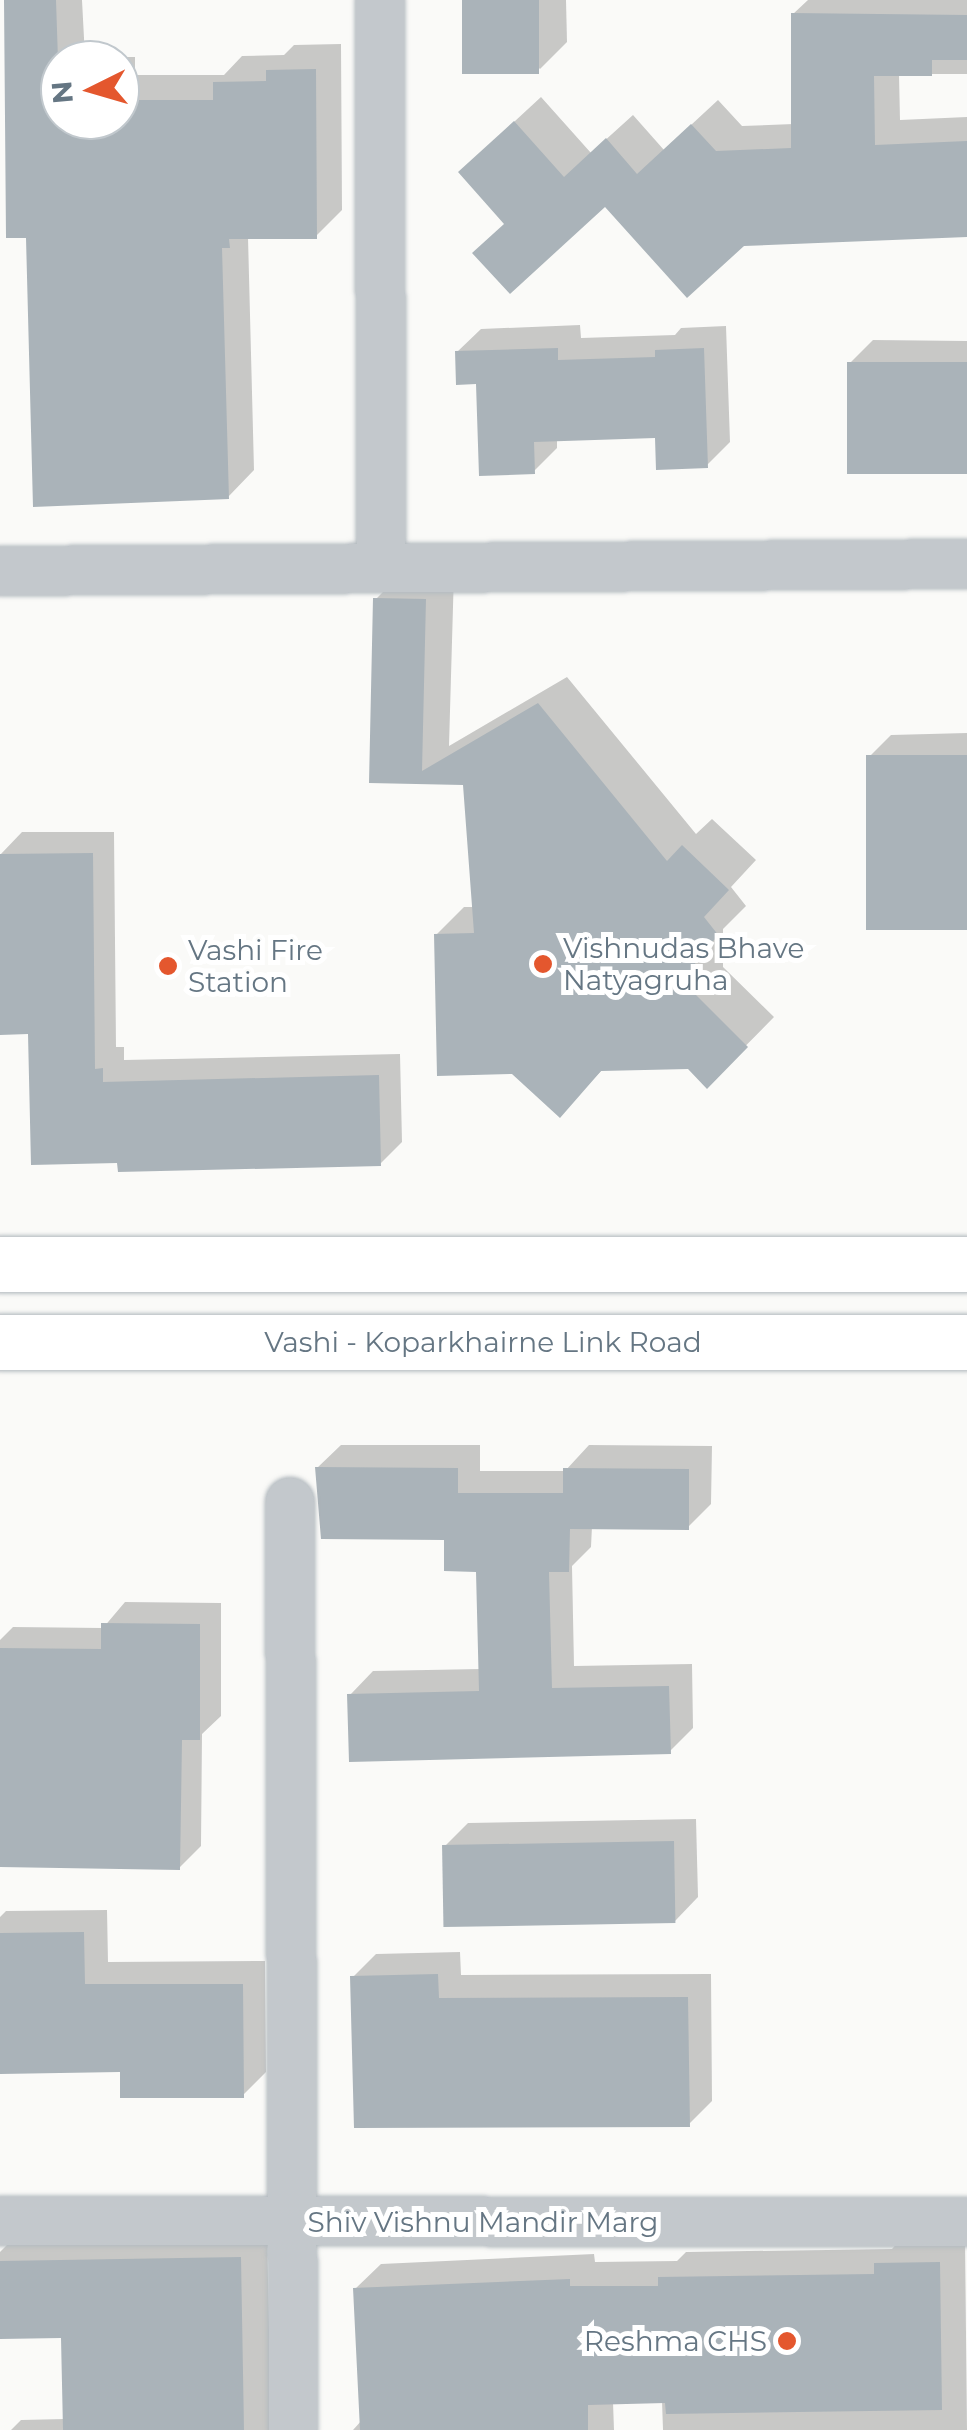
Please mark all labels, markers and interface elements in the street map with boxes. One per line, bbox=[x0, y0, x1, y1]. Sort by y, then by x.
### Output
north arrow bbox=[40, 40, 140, 140]
text: N bbox=[44, 80, 80, 105]
place label: Vishnudas Bhave Natyagruha bbox=[563, 931, 804, 997]
place label: Vashi Fire Station bbox=[188, 933, 323, 999]
marker: Vishnudas Bhave Natyagruha bbox=[532, 953, 554, 975]
marker: Vashi Fire Station bbox=[157, 955, 179, 977]
street label: Vashi - Koparkhairne Link Road bbox=[264, 1325, 702, 1359]
street label: Shiv Vishnu Mandir Marg bbox=[307, 2205, 659, 2239]
place label: Reshma CHS bbox=[584, 2324, 767, 2358]
marker: Reshma CHS bbox=[776, 2330, 798, 2352]

